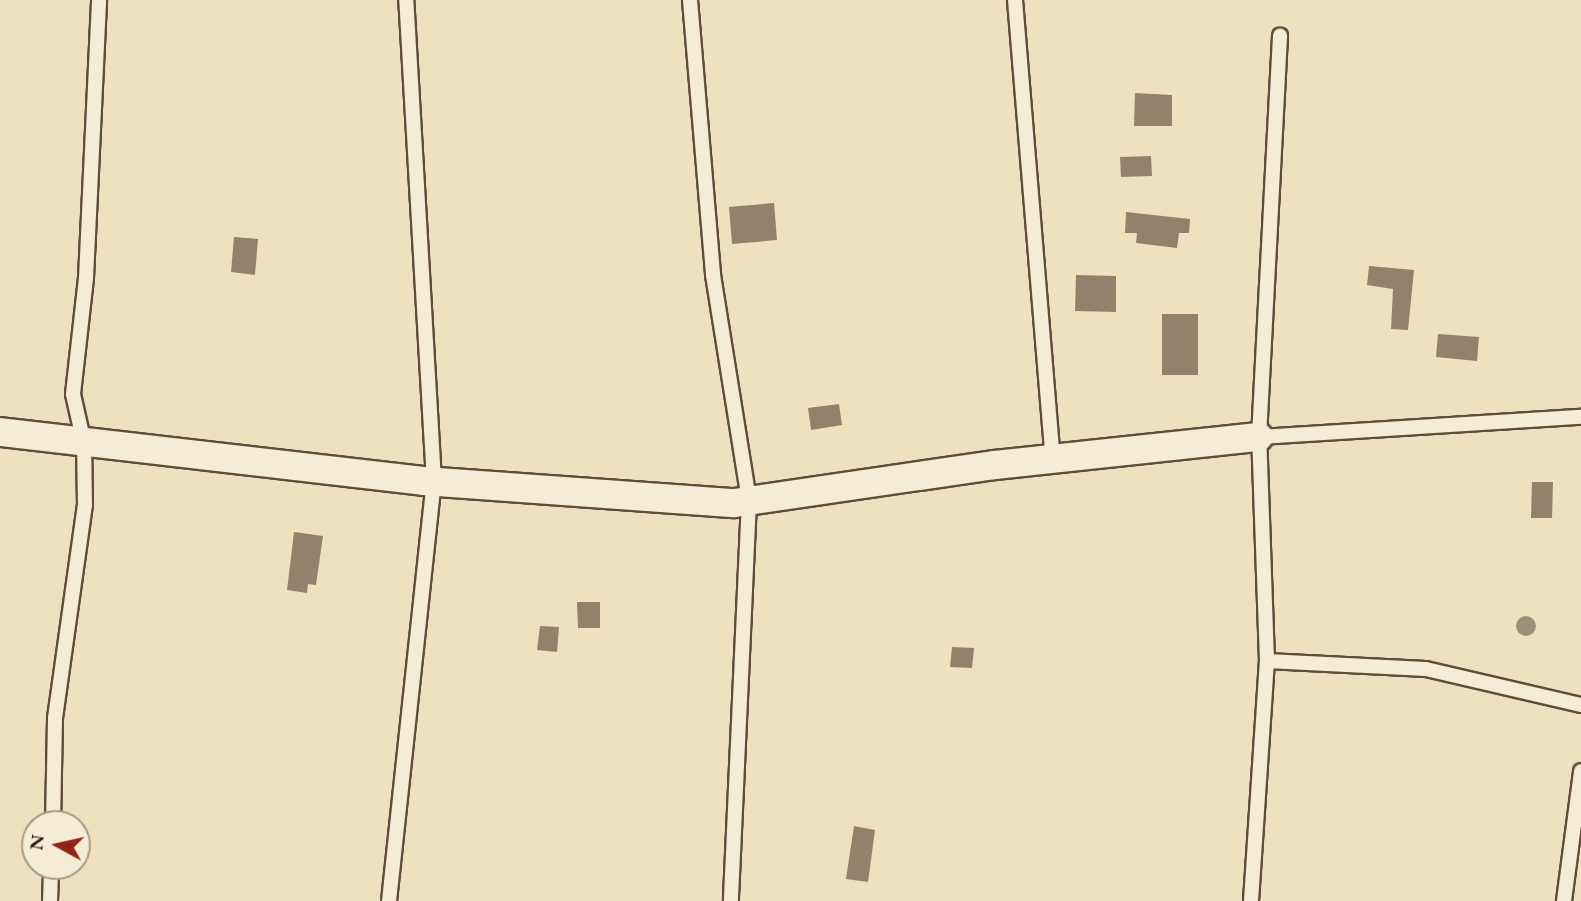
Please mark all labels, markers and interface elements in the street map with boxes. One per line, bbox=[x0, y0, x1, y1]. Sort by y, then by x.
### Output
north arrow bbox=[21, 810, 91, 880]
text: N bbox=[23, 833, 50, 852]

